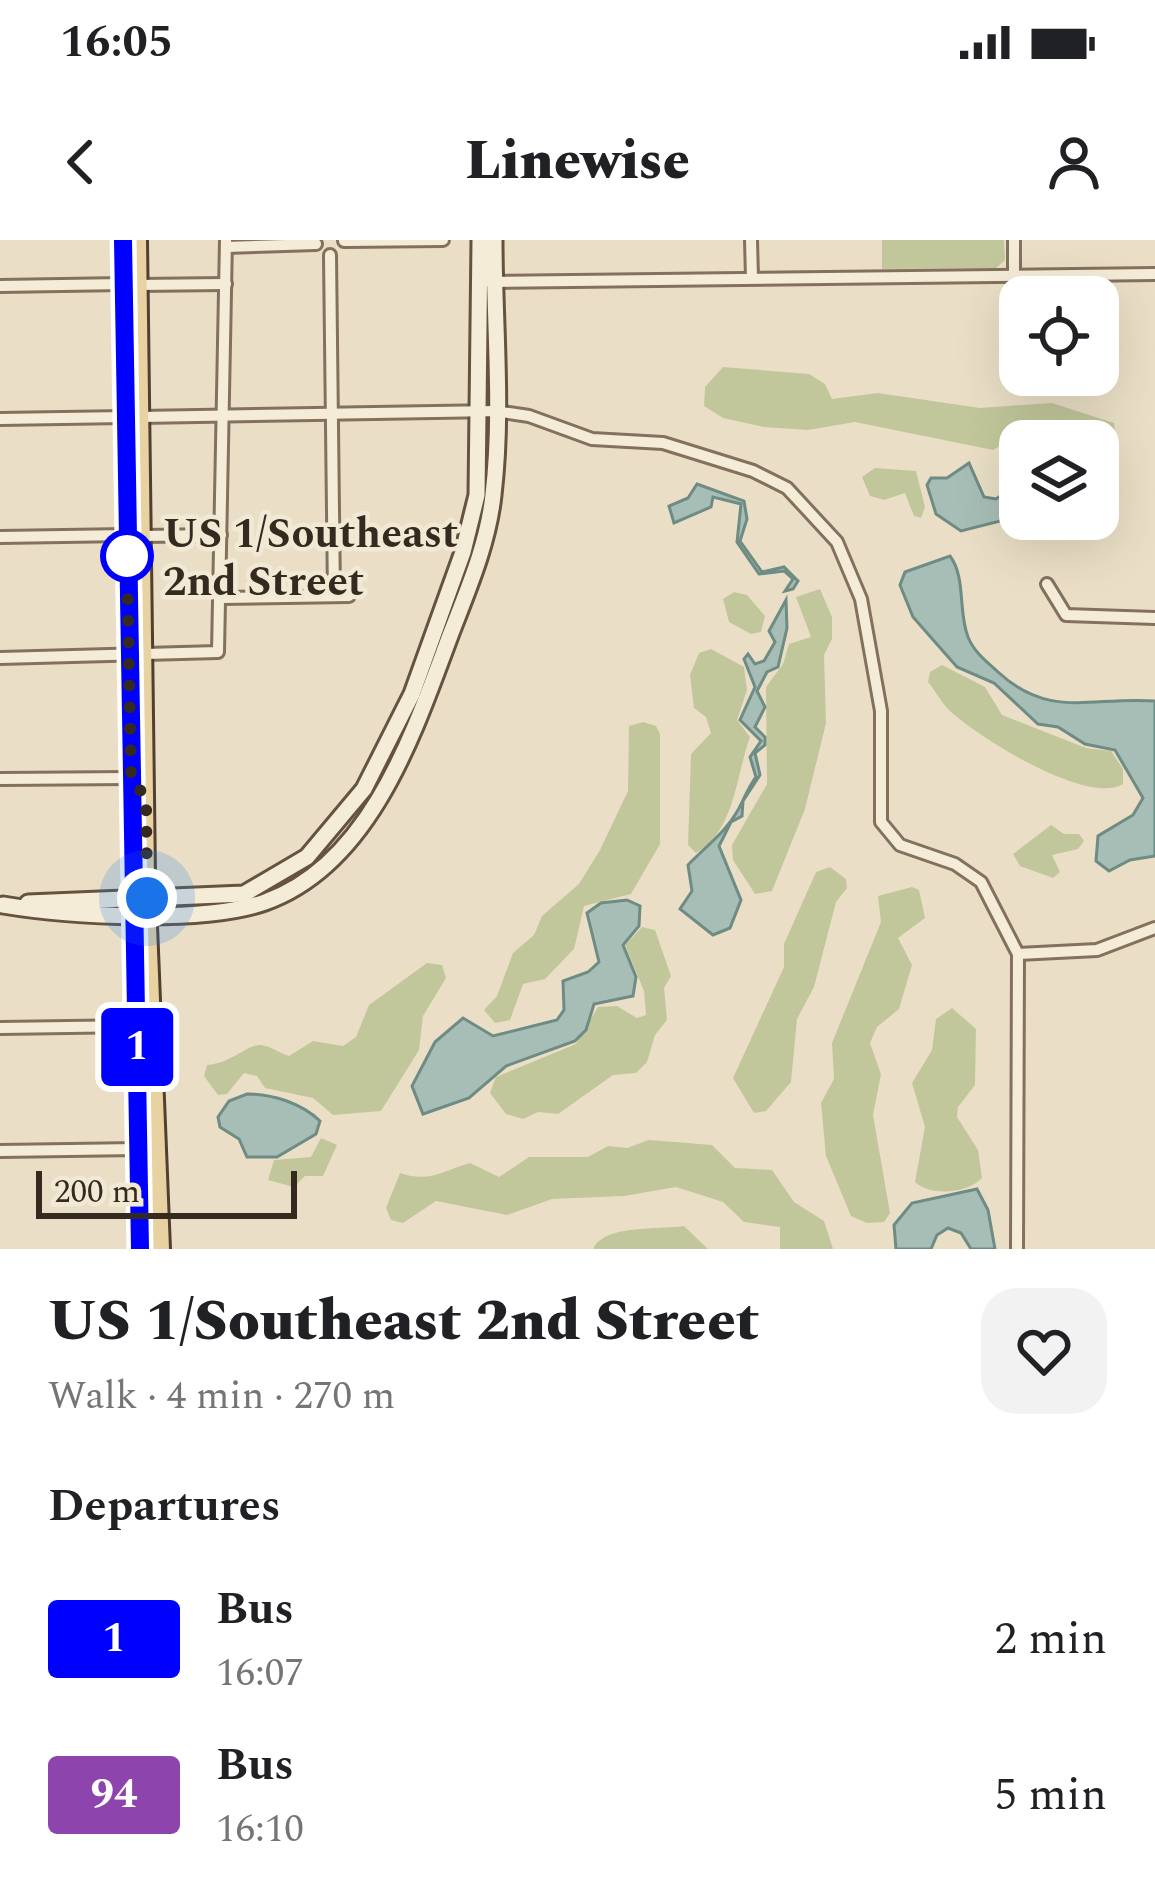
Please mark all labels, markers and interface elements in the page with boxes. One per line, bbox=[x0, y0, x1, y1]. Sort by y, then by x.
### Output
text: 16:05 bbox=[60, 8, 173, 77]
text: Linewise bbox=[465, 121, 690, 203]
icon: back bbox=[48, 129, 114, 195]
icon: person bbox=[1041, 129, 1107, 195]
map controls bbox=[999, 276, 1119, 540]
button: locate bbox=[999, 276, 1119, 396]
button: layers bbox=[999, 420, 1119, 540]
place label: US 1/Southeast 2nd Street bbox=[163, 503, 458, 614]
marker: US 1/Southeast 2nd Street bbox=[102, 531, 152, 581]
your location bbox=[117, 868, 177, 928]
line badge: 1 bbox=[98, 1008, 176, 1086]
text: 1 bbox=[125, 1015, 149, 1078]
scale bar bbox=[36, 1165, 297, 1218]
text: 200 m bbox=[54, 1167, 140, 1217]
text: US 1/Southeast 2nd Street bbox=[48, 1279, 759, 1365]
button: heart bbox=[981, 1288, 1107, 1414]
text: Walk · 4 min · 270 m bbox=[48, 1367, 395, 1426]
text: Departures bbox=[48, 1472, 281, 1541]
text: Bus bbox=[216, 1575, 294, 1644]
text: 2 min bbox=[994, 1605, 1107, 1674]
text: 1 bbox=[102, 1607, 126, 1670]
text: 16:07 bbox=[216, 1644, 304, 1703]
text: Bus bbox=[216, 1731, 294, 1800]
text: 5 min bbox=[994, 1761, 1107, 1830]
text: 94 bbox=[90, 1763, 138, 1826]
text: 16:10 bbox=[216, 1800, 304, 1859]

